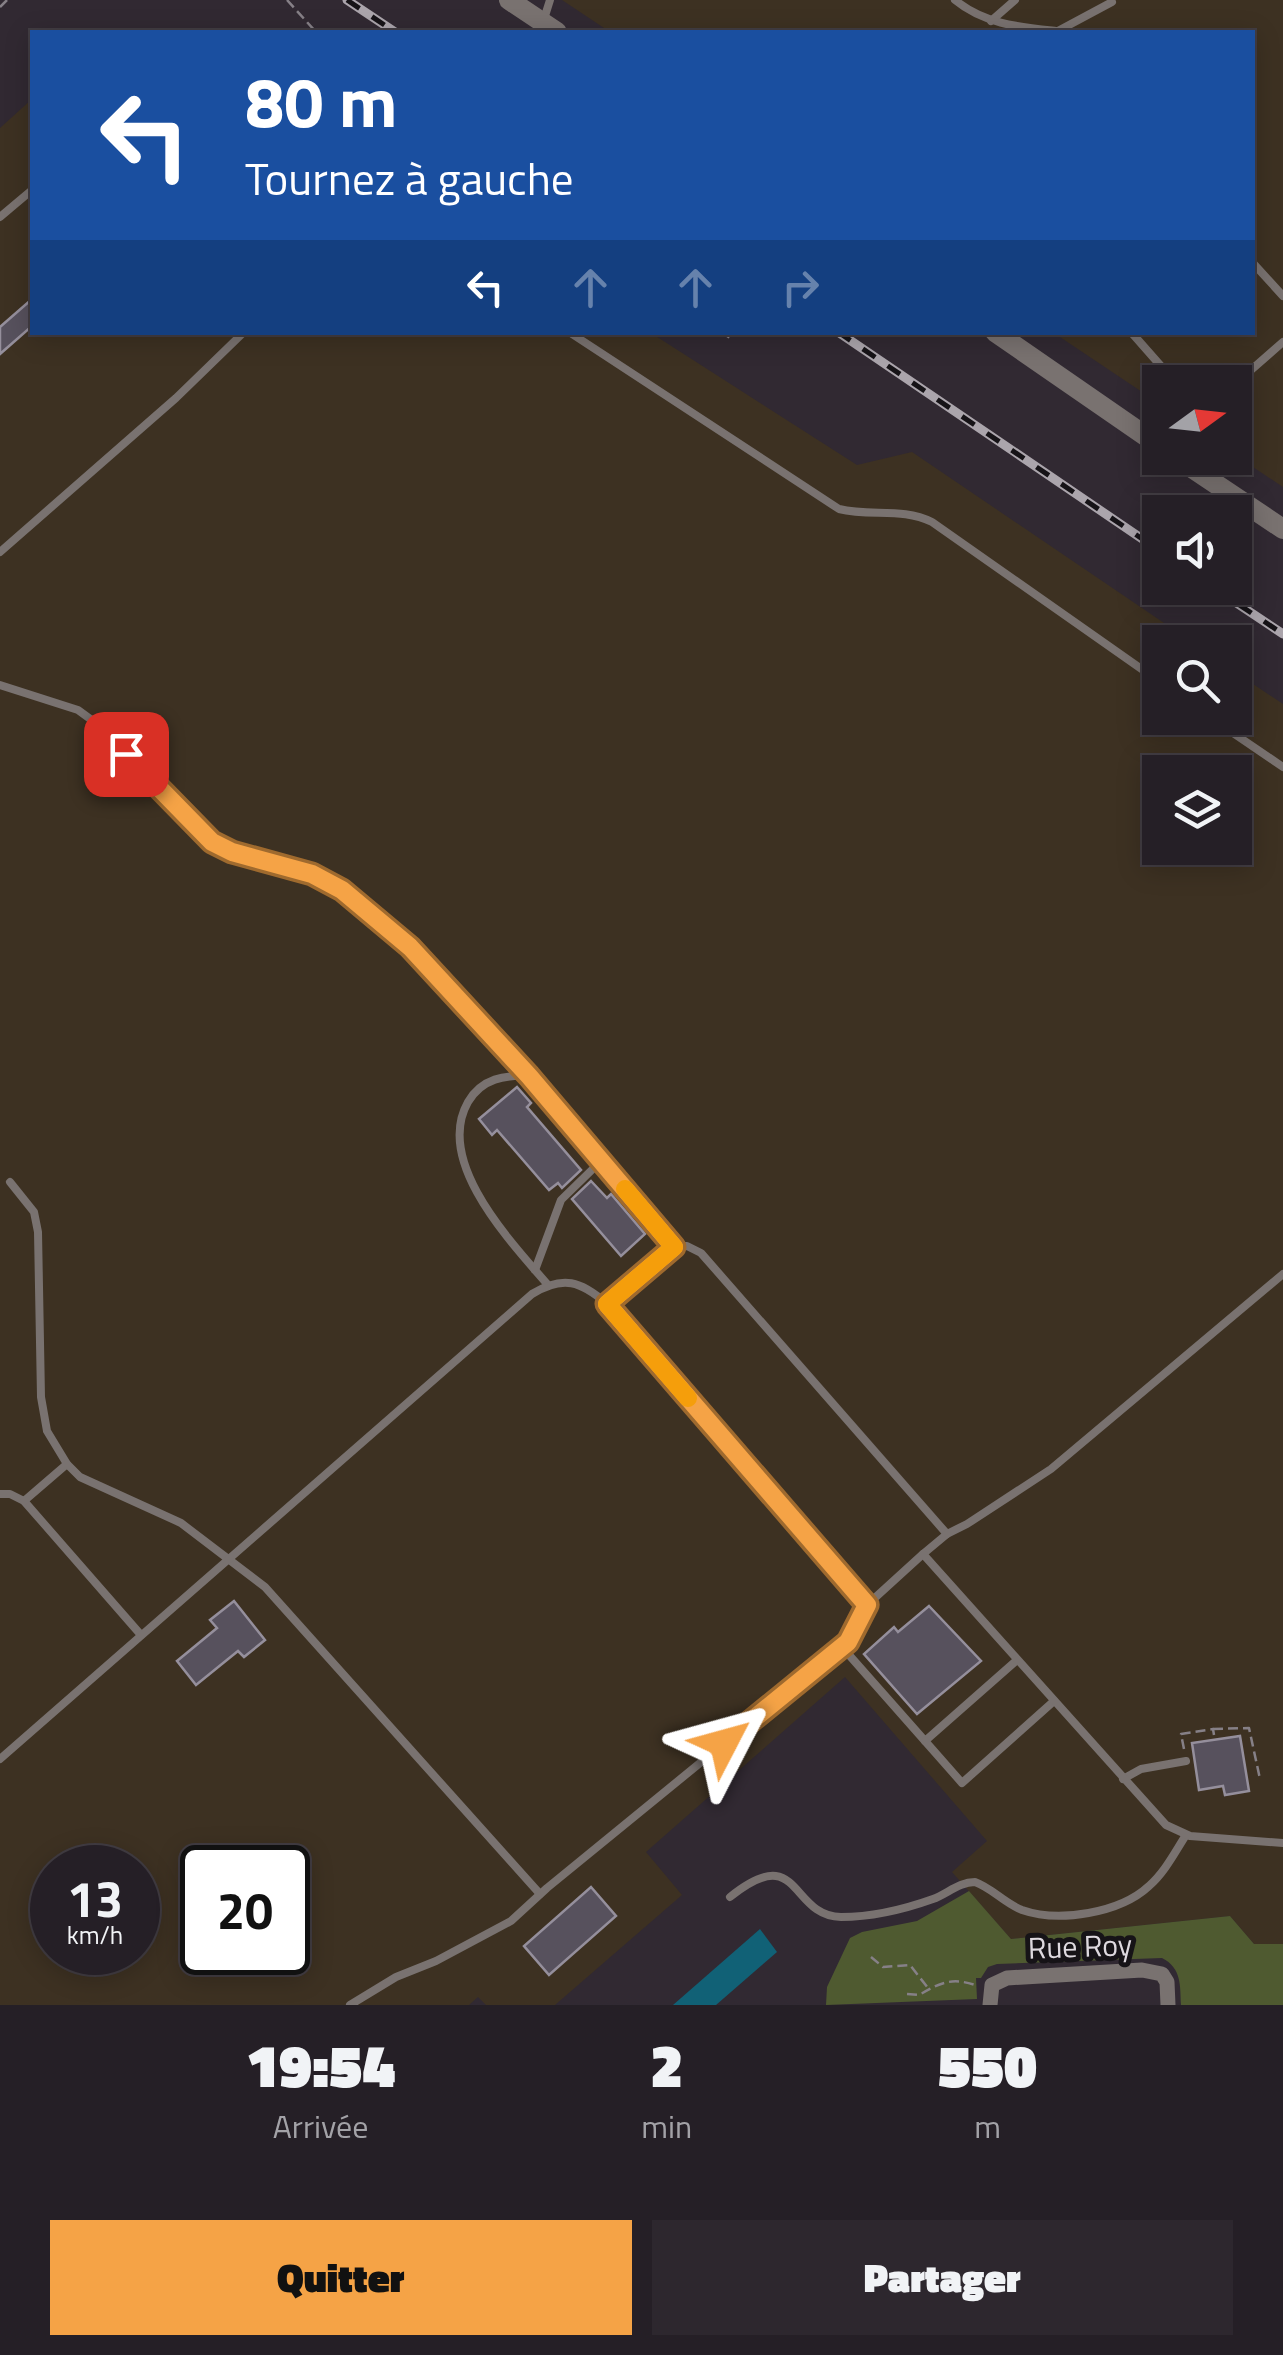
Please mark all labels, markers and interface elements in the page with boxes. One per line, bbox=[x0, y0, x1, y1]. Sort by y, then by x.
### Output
text: 80 m bbox=[245, 48, 398, 154]
icon: left bbox=[80, 70, 210, 200]
text: Tournez à gauche bbox=[245, 144, 574, 212]
icon: left bbox=[458, 260, 513, 315]
icon: ahead bbox=[563, 260, 618, 315]
icon: ahead bbox=[668, 260, 723, 315]
icon: right bbox=[773, 260, 828, 315]
north arrow bbox=[1142, 365, 1252, 475]
map controls bbox=[1142, 365, 1252, 865]
button: sound bbox=[1142, 495, 1252, 605]
button: search bbox=[1142, 625, 1252, 735]
pin bbox=[84, 712, 169, 797]
icon: arrive bbox=[99, 727, 154, 782]
button: layers bbox=[1142, 755, 1252, 865]
position arrow bbox=[672, 1691, 776, 1795]
speed limit sign: 20 bbox=[180, 1845, 310, 1975]
text: 13 bbox=[67, 1860, 123, 1936]
text: km/h bbox=[67, 1916, 123, 1954]
street label: Rue Roy bbox=[1027, 1921, 1133, 1971]
text: 19:54 bbox=[246, 2019, 395, 2110]
text: 2 bbox=[650, 2019, 683, 2110]
text: 550 bbox=[938, 2019, 1037, 2110]
text: Arrivée bbox=[273, 2102, 368, 2150]
text: min bbox=[641, 2102, 692, 2150]
text: m bbox=[974, 2102, 1001, 2150]
button: Quitter bbox=[50, 2220, 632, 2335]
button: Partager bbox=[652, 2220, 1233, 2335]

